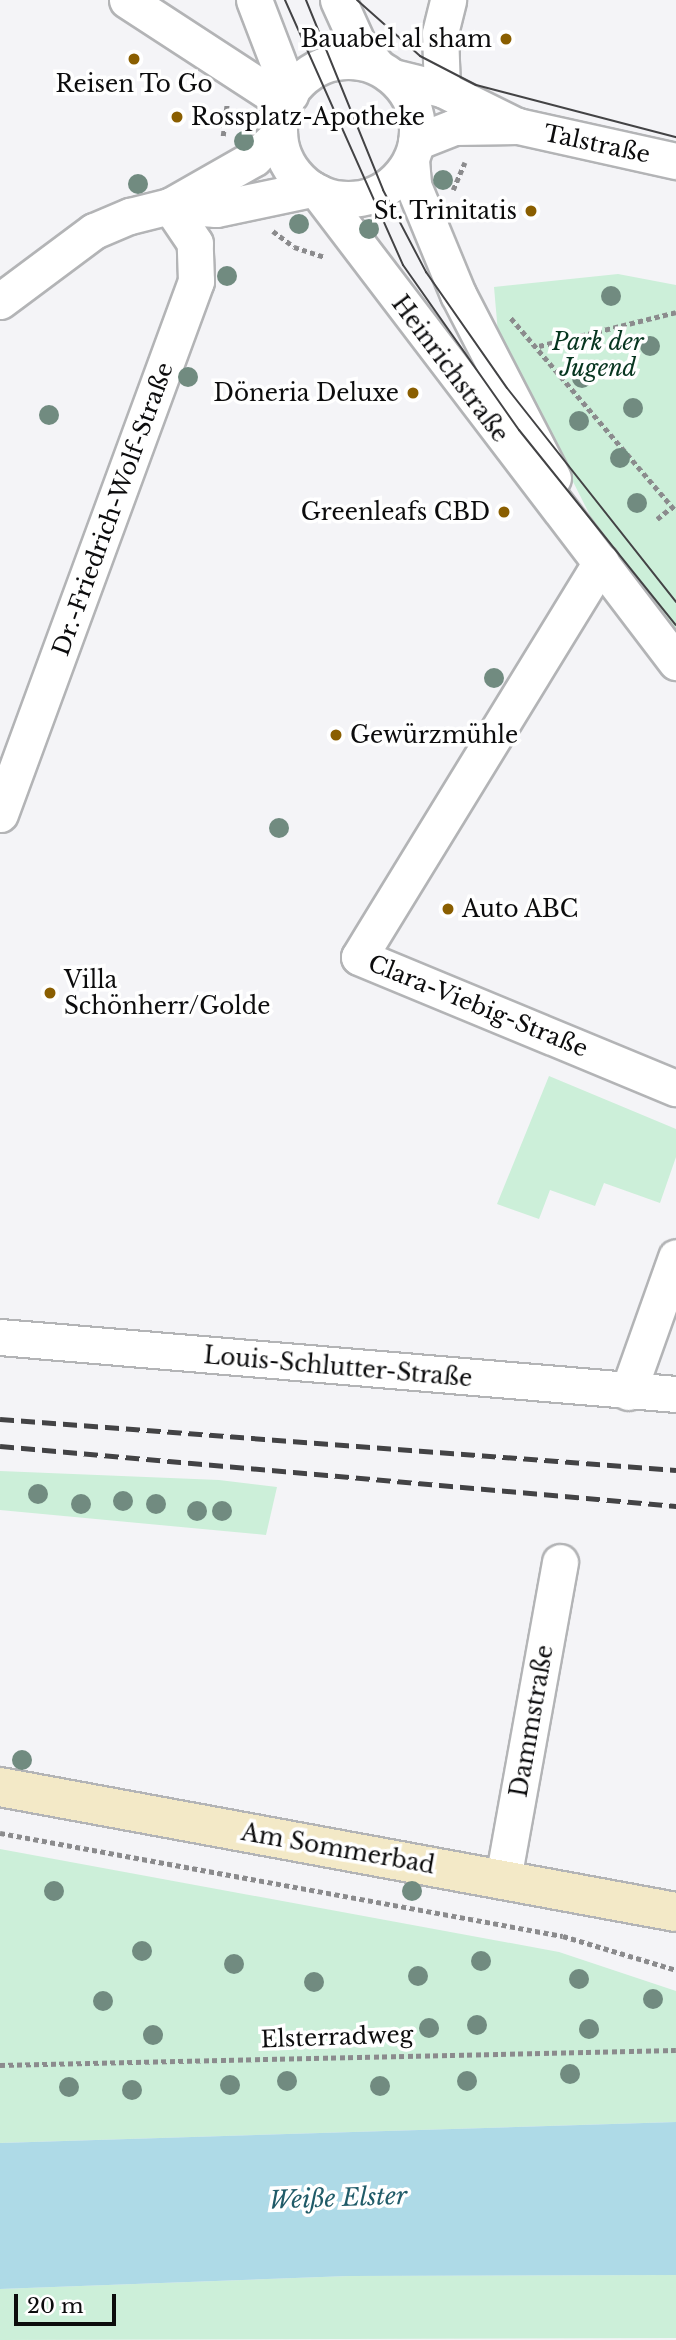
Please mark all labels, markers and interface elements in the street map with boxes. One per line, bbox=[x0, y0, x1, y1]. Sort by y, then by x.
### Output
place label: Bauabel al sham bbox=[301, 25, 492, 53]
marker: Bauabel al sham bbox=[498, 31, 514, 47]
marker: Reisen To Go bbox=[126, 51, 142, 67]
place label: Reisen To Go bbox=[55, 70, 213, 98]
place label: Rossplatz-Apotheke bbox=[191, 103, 425, 131]
marker: Rossplatz-Apotheke bbox=[169, 109, 185, 125]
street label: Talstraße bbox=[541, 119, 653, 169]
place label: St. Trinitatis bbox=[373, 197, 517, 225]
marker: St. Trinitatis bbox=[523, 203, 539, 219]
street label: Heinrichstraße bbox=[386, 290, 514, 448]
park label: Park der Jugend bbox=[552, 328, 644, 382]
street label: Dr.-Friedrich-Wolf-Straße bbox=[47, 359, 179, 659]
place label: Döneria Deluxe bbox=[213, 379, 399, 407]
marker: Döneria Deluxe bbox=[405, 385, 421, 401]
place label: Greenleafs CBD bbox=[301, 498, 490, 526]
marker: Greenleafs CBD bbox=[496, 504, 512, 520]
place label: Gewürzmühle bbox=[350, 721, 518, 749]
marker: Gewürzmühle bbox=[328, 727, 344, 743]
place label: Auto ABC bbox=[462, 895, 579, 923]
marker: Auto ABC bbox=[440, 901, 456, 917]
street label: Clara-Viebig-Straße bbox=[364, 949, 592, 1063]
place label: Villa Schönherr/Golde bbox=[64, 966, 270, 1020]
marker: Villa Schönherr/Golde bbox=[42, 985, 58, 1001]
street label: Louis-Schlutter-Straße bbox=[203, 1342, 473, 1392]
street label: Dammstraße bbox=[505, 1643, 559, 1799]
street label: Am Sommerbad bbox=[239, 1818, 437, 1880]
street label: Elsterradweg bbox=[260, 2021, 414, 2053]
water label: Weiße Elster bbox=[268, 2181, 408, 2215]
scale bar bbox=[18, 2280, 119, 2324]
text: 20 m bbox=[27, 2293, 84, 2319]

